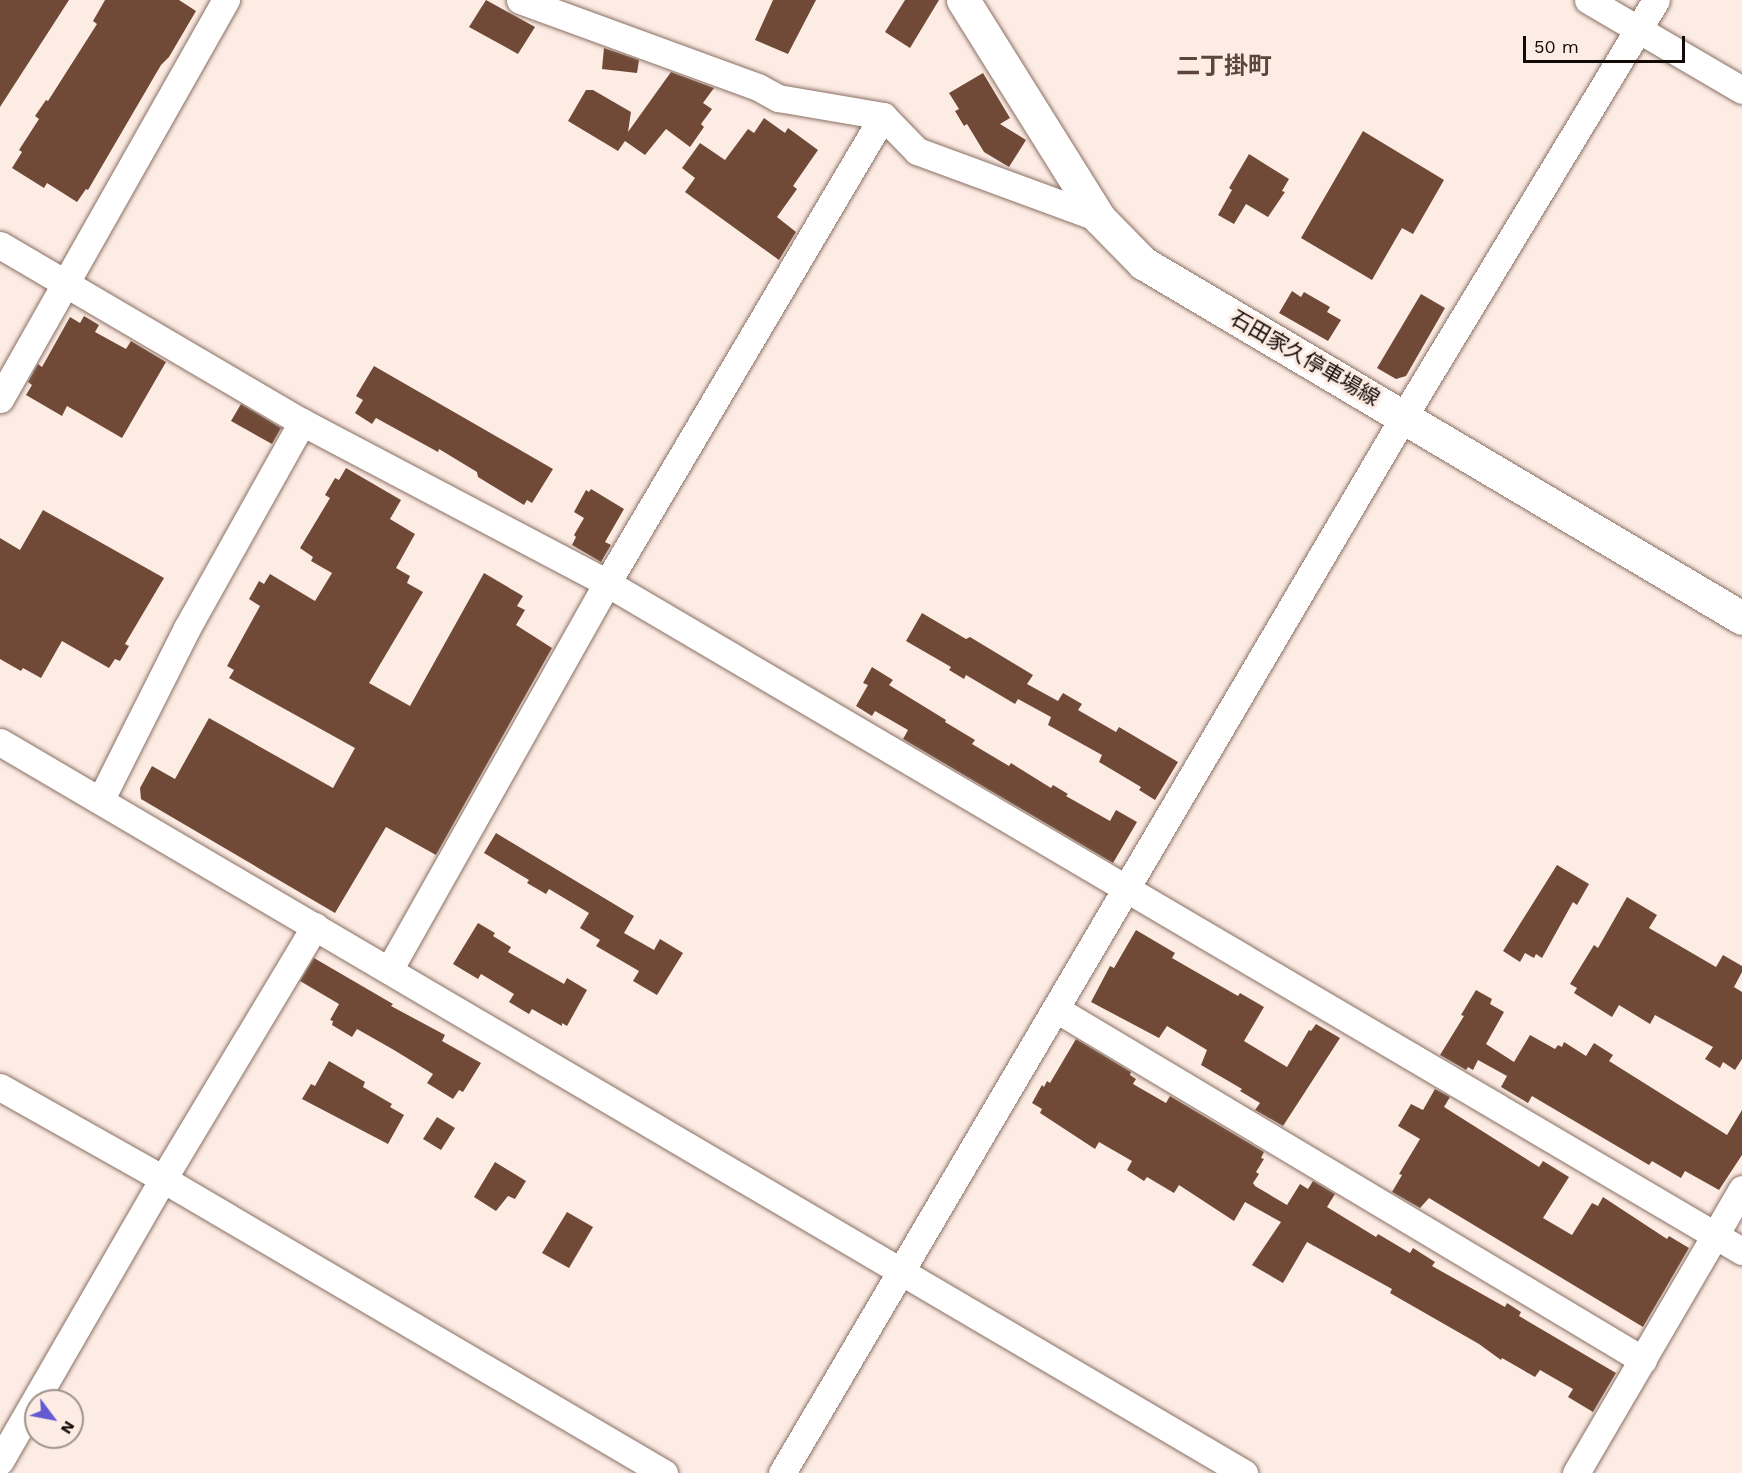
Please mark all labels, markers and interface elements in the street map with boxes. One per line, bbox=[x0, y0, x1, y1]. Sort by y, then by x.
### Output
scale bar bbox=[1526, 24, 1688, 62]
text: 50 m bbox=[1534, 36, 1579, 57]
district label: 二丁掛町 bbox=[1176, 53, 1272, 81]
street label: 石田家久停車場線 bbox=[1226, 305, 1384, 411]
north arrow bbox=[24, 1389, 84, 1449]
text: N bbox=[57, 1418, 79, 1438]

